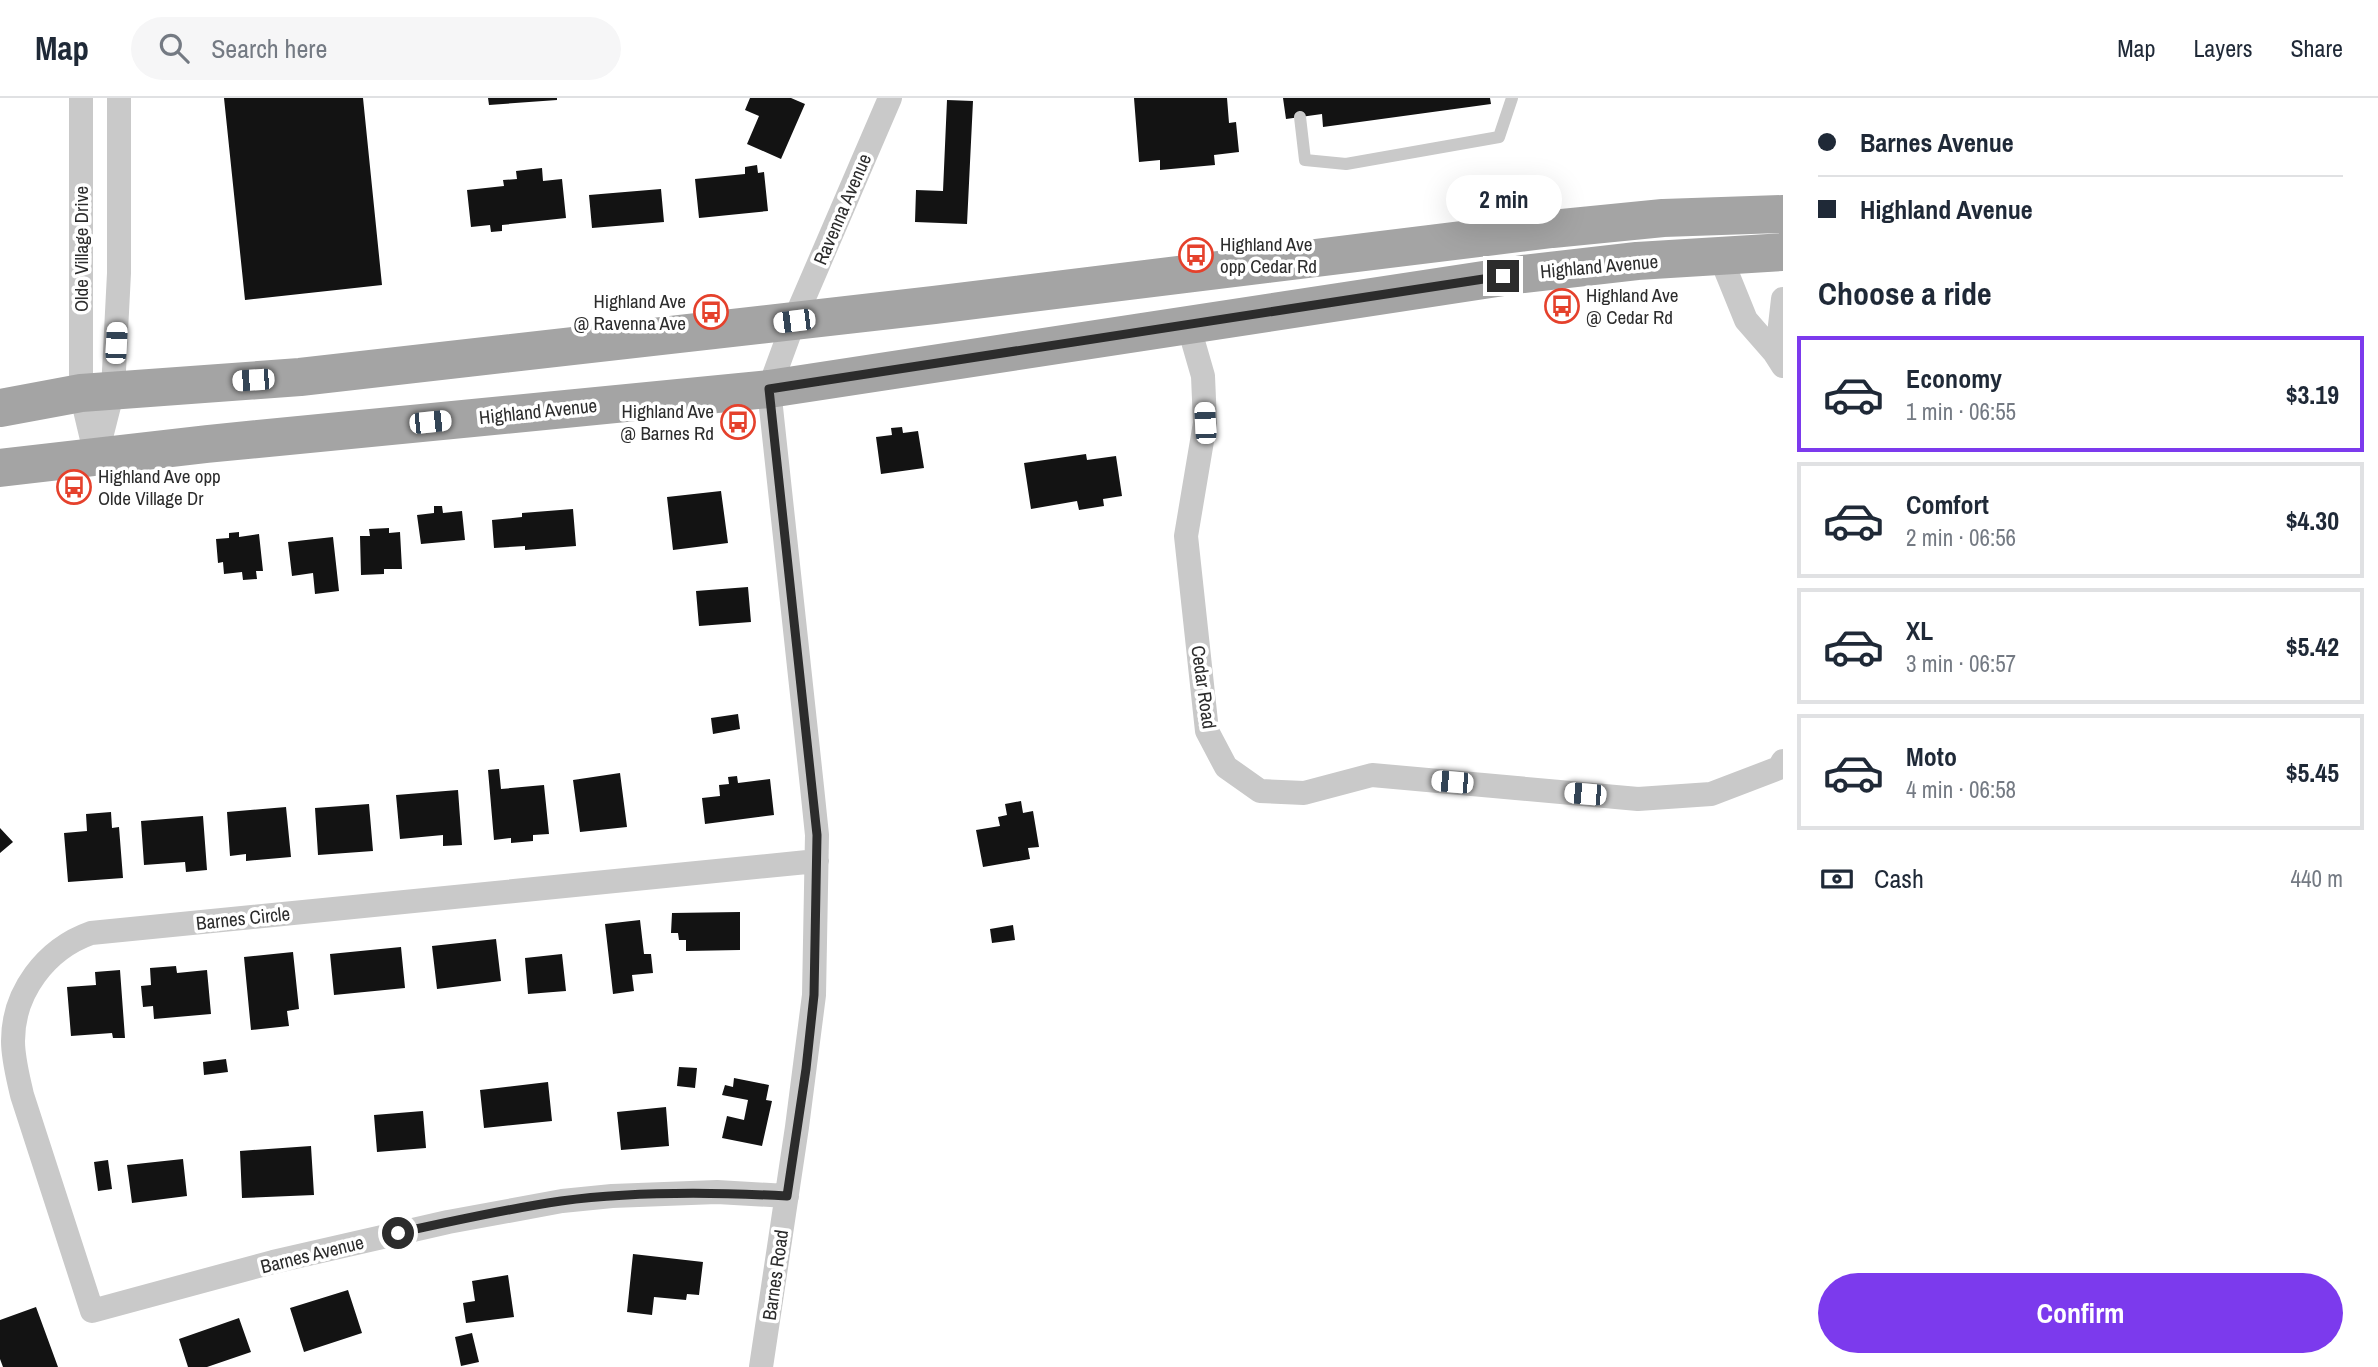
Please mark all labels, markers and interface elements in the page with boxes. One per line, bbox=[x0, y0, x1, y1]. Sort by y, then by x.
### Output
search box bbox=[131, 17, 621, 80]
text: Map bbox=[35, 26, 89, 70]
icon: search bbox=[155, 29, 193, 67]
text: Search here bbox=[211, 31, 327, 66]
text: Map bbox=[2117, 32, 2155, 64]
text: Layers bbox=[2193, 32, 2252, 64]
text: Share bbox=[2290, 32, 2343, 64]
text: Barnes Avenue bbox=[1860, 125, 2014, 160]
street label: Ravenna Avenue bbox=[807, 149, 877, 269]
callout: 2 min bbox=[1445, 174, 1561, 223]
text: 2 min bbox=[1479, 184, 1529, 215]
street label: Olde Village Drive bbox=[68, 186, 94, 312]
text: Highland Avenue bbox=[1860, 192, 2033, 227]
place label: Highland Ave opp Cedar Rd bbox=[1220, 231, 1317, 279]
bus stop icon: Highland Ave opp Cedar Rd bbox=[1177, 236, 1215, 274]
street label: Highland Avenue bbox=[1539, 248, 1659, 284]
route end bbox=[1487, 260, 1519, 292]
text: Choose a ride bbox=[1818, 272, 1992, 315]
place label: Highland Ave @ Cedar Rd bbox=[1586, 282, 1678, 330]
bus stop icon: Highland Ave @ Cedar Rd bbox=[1543, 287, 1581, 325]
place label: Highland Ave @ Ravenna Ave bbox=[573, 288, 686, 336]
bus stop icon: Highland Ave @ Ravenna Ave bbox=[692, 293, 730, 331]
car bbox=[772, 308, 817, 334]
car bbox=[105, 321, 128, 365]
text: Economy bbox=[1906, 361, 2002, 396]
icon: car bbox=[1822, 363, 1885, 426]
car bbox=[232, 368, 275, 392]
text: $3.19 bbox=[2286, 377, 2339, 412]
street label: Highland Avenue bbox=[478, 392, 598, 430]
text: 1 min · 06:55 bbox=[1906, 396, 2016, 427]
place label: Highland Ave @ Barnes Rd bbox=[620, 398, 714, 446]
car bbox=[1194, 401, 1217, 445]
bus stop icon: Highland Ave @ Barnes Rd bbox=[719, 403, 757, 441]
car bbox=[409, 409, 452, 435]
place label: Highland Ave opp Olde Village Dr bbox=[98, 463, 221, 511]
bus stop icon: Highland Ave opp Olde Village Dr bbox=[55, 468, 93, 506]
text: Comfort bbox=[1906, 487, 1989, 522]
icon: car bbox=[1822, 489, 1885, 552]
text: $4.30 bbox=[2286, 503, 2339, 538]
text: 2 min · 06:56 bbox=[1906, 522, 2016, 553]
text: XL bbox=[1906, 613, 1933, 648]
icon: car bbox=[1822, 615, 1885, 678]
text: $5.42 bbox=[2286, 629, 2339, 664]
street label: Cedar Road bbox=[1185, 644, 1223, 730]
text: 3 min · 06:57 bbox=[1906, 648, 2016, 679]
text: Moto bbox=[1906, 739, 1957, 774]
icon: car bbox=[1822, 741, 1885, 804]
text: $5.45 bbox=[2286, 755, 2339, 790]
car bbox=[1431, 770, 1474, 794]
text: 4 min · 06:58 bbox=[1906, 774, 2016, 805]
car bbox=[1564, 782, 1607, 806]
icon: cash bbox=[1818, 860, 1856, 898]
text: Cash bbox=[1874, 861, 1924, 896]
text: 440 m bbox=[2291, 863, 2343, 894]
street label: Barnes Circle bbox=[195, 900, 291, 936]
route start bbox=[382, 1217, 414, 1249]
street label: Barnes Road bbox=[756, 1228, 794, 1322]
street label: Barnes Avenue bbox=[258, 1229, 366, 1279]
button: Confirm bbox=[1818, 1273, 2343, 1353]

